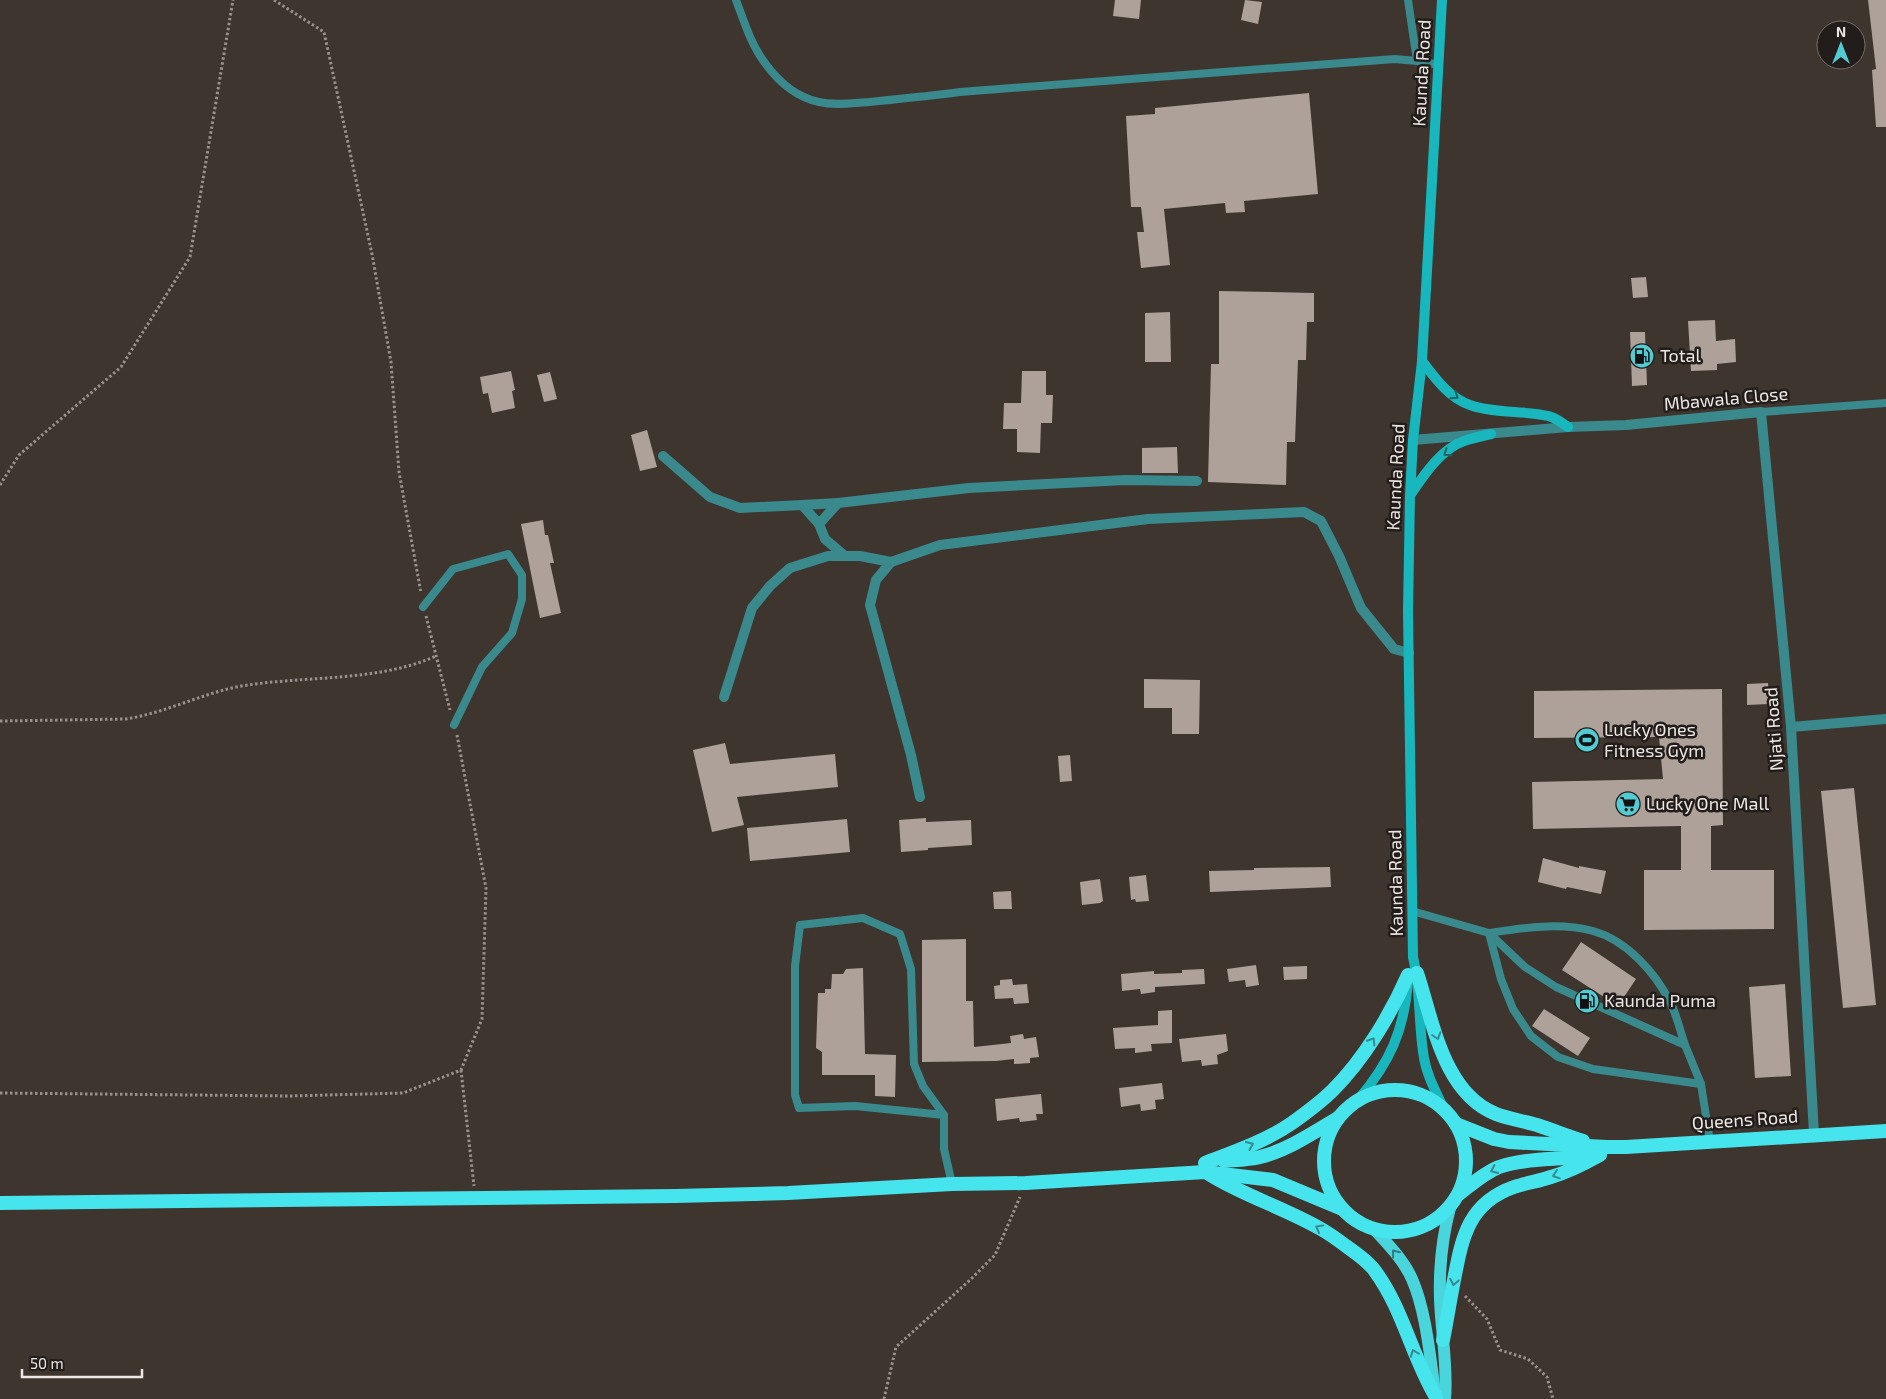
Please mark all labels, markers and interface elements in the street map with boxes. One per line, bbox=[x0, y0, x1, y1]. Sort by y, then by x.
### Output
street label: Kaunda Road bbox=[1407, 19, 1435, 127]
north arrow bbox=[1816, 20, 1866, 70]
text: N bbox=[1836, 23, 1846, 40]
fuel station icon: Total bbox=[1629, 343, 1655, 369]
place label: Total bbox=[1660, 344, 1701, 366]
street label: Mbawala Close bbox=[1663, 382, 1789, 414]
one-way arrow bbox=[1450, 390, 1459, 399]
street label: Kaunda Road bbox=[1381, 423, 1409, 531]
one-way arrow bbox=[1444, 447, 1453, 455]
street label: Njati Road bbox=[1759, 686, 1787, 772]
place label: Lucky Ones Fitness Gym bbox=[1604, 718, 1704, 761]
sports icon: Lucky Ones Fitness Gym bbox=[1574, 727, 1600, 753]
supermarket icon: Lucky One Mall bbox=[1615, 791, 1641, 817]
place label: Lucky One Mall bbox=[1646, 792, 1770, 814]
street label: Kaunda Road bbox=[1383, 829, 1407, 937]
fuel station icon: Kaunda Puma bbox=[1574, 988, 1600, 1014]
place label: Kaunda Puma bbox=[1604, 989, 1716, 1011]
one-way arrow bbox=[1432, 1031, 1442, 1039]
one-way arrow bbox=[1366, 1037, 1375, 1046]
street label: Queens Road bbox=[1691, 1104, 1799, 1134]
one-way arrow bbox=[1245, 1140, 1254, 1151]
one-way arrow bbox=[1490, 1164, 1499, 1174]
one-way arrow bbox=[1552, 1169, 1560, 1179]
one-way arrow bbox=[1315, 1224, 1324, 1234]
one-way arrow bbox=[1393, 1250, 1401, 1259]
one-way arrow bbox=[1449, 1277, 1459, 1286]
scale bar bbox=[22, 1346, 142, 1378]
one-way arrow bbox=[1410, 1349, 1421, 1358]
text: 50 m bbox=[30, 1354, 64, 1372]

